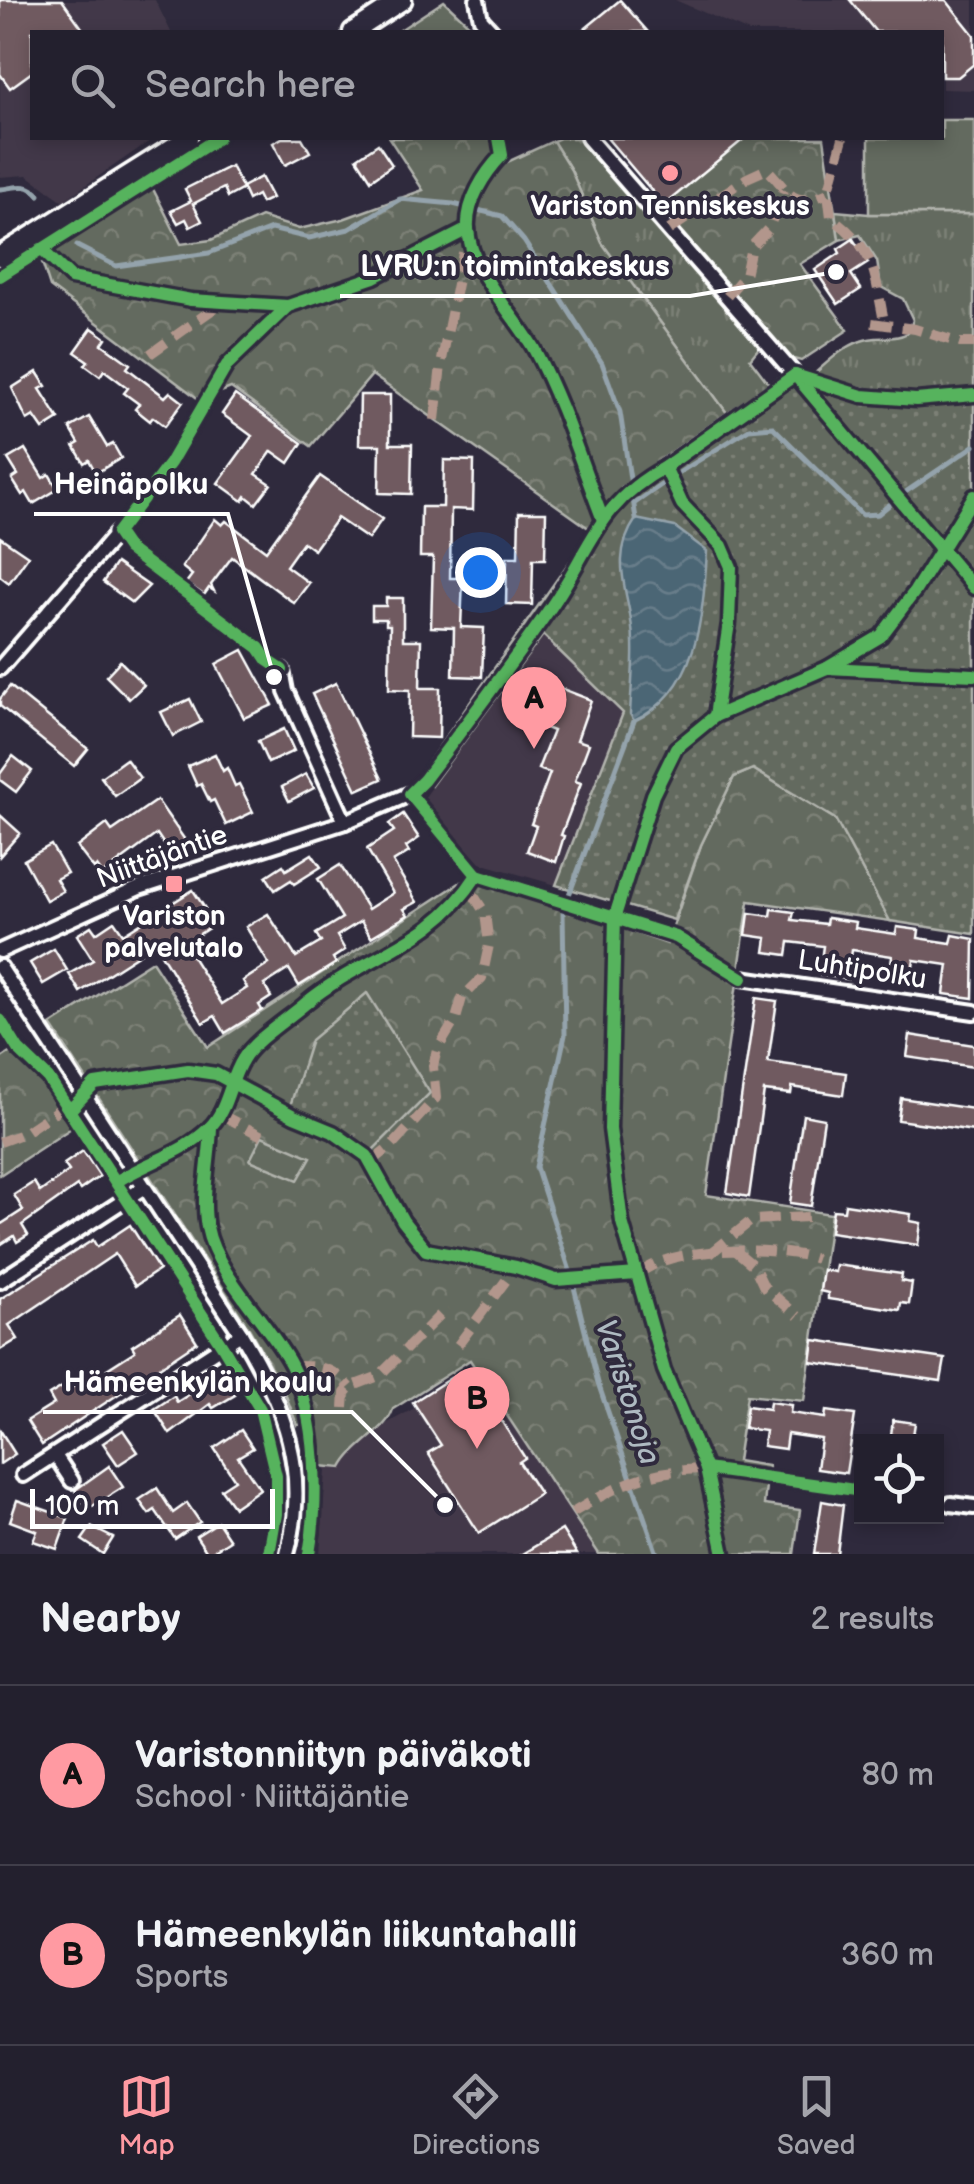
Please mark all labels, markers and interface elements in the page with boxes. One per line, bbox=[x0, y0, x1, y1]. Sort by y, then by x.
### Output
search box bbox=[30, 30, 944, 140]
icon: search bbox=[65, 58, 120, 113]
text: Search here bbox=[145, 63, 356, 108]
marker: Variston Tenniskeskus bbox=[659, 162, 681, 184]
place label: Variston Tenniskeskus bbox=[530, 190, 810, 223]
callout: LVRU:n toimintakeskus bbox=[340, 236, 690, 296]
text: LVRU:n toimintakeskus bbox=[360, 249, 670, 285]
callout: Heinäpolku bbox=[34, 454, 228, 514]
text: Heinäpolku bbox=[54, 467, 208, 503]
your location bbox=[455, 547, 506, 598]
pin: A bbox=[502, 666, 566, 749]
street label: Niittäjäntie bbox=[92, 818, 232, 896]
marker: Variston palvelutalo bbox=[163, 873, 185, 895]
place label: Variston palvelutalo bbox=[105, 900, 243, 965]
street label: Luhtipolku bbox=[795, 944, 929, 996]
water label: Varistonoja bbox=[587, 1315, 667, 1469]
callout: Hämeenkylän koulu bbox=[43, 1352, 352, 1412]
text: Hämeenkylän koulu bbox=[64, 1365, 332, 1401]
pin: B bbox=[444, 1366, 510, 1449]
map controls bbox=[854, 1434, 944, 1524]
button: locate bbox=[854, 1434, 944, 1524]
scale bar bbox=[30, 1484, 275, 1528]
text: 100 m bbox=[45, 1490, 119, 1523]
text: Nearby bbox=[40, 1594, 180, 1645]
text: 2 results bbox=[810, 1600, 934, 1639]
text: Varistonniityn päiväkoti bbox=[135, 1733, 532, 1778]
text: A bbox=[63, 1756, 82, 1795]
text: 80 m bbox=[861, 1756, 934, 1795]
text: School · Niittäjäntie bbox=[135, 1778, 409, 1817]
text: Hämeenkylän liikuntahalli bbox=[135, 1913, 577, 1958]
text: B bbox=[61, 1936, 84, 1975]
text: 360 m bbox=[841, 1936, 934, 1975]
text: Sports bbox=[135, 1958, 228, 1997]
tab: Map bbox=[118, 2069, 175, 2162]
tab: Directions bbox=[411, 2069, 540, 2162]
tab: Saved bbox=[777, 2069, 856, 2162]

